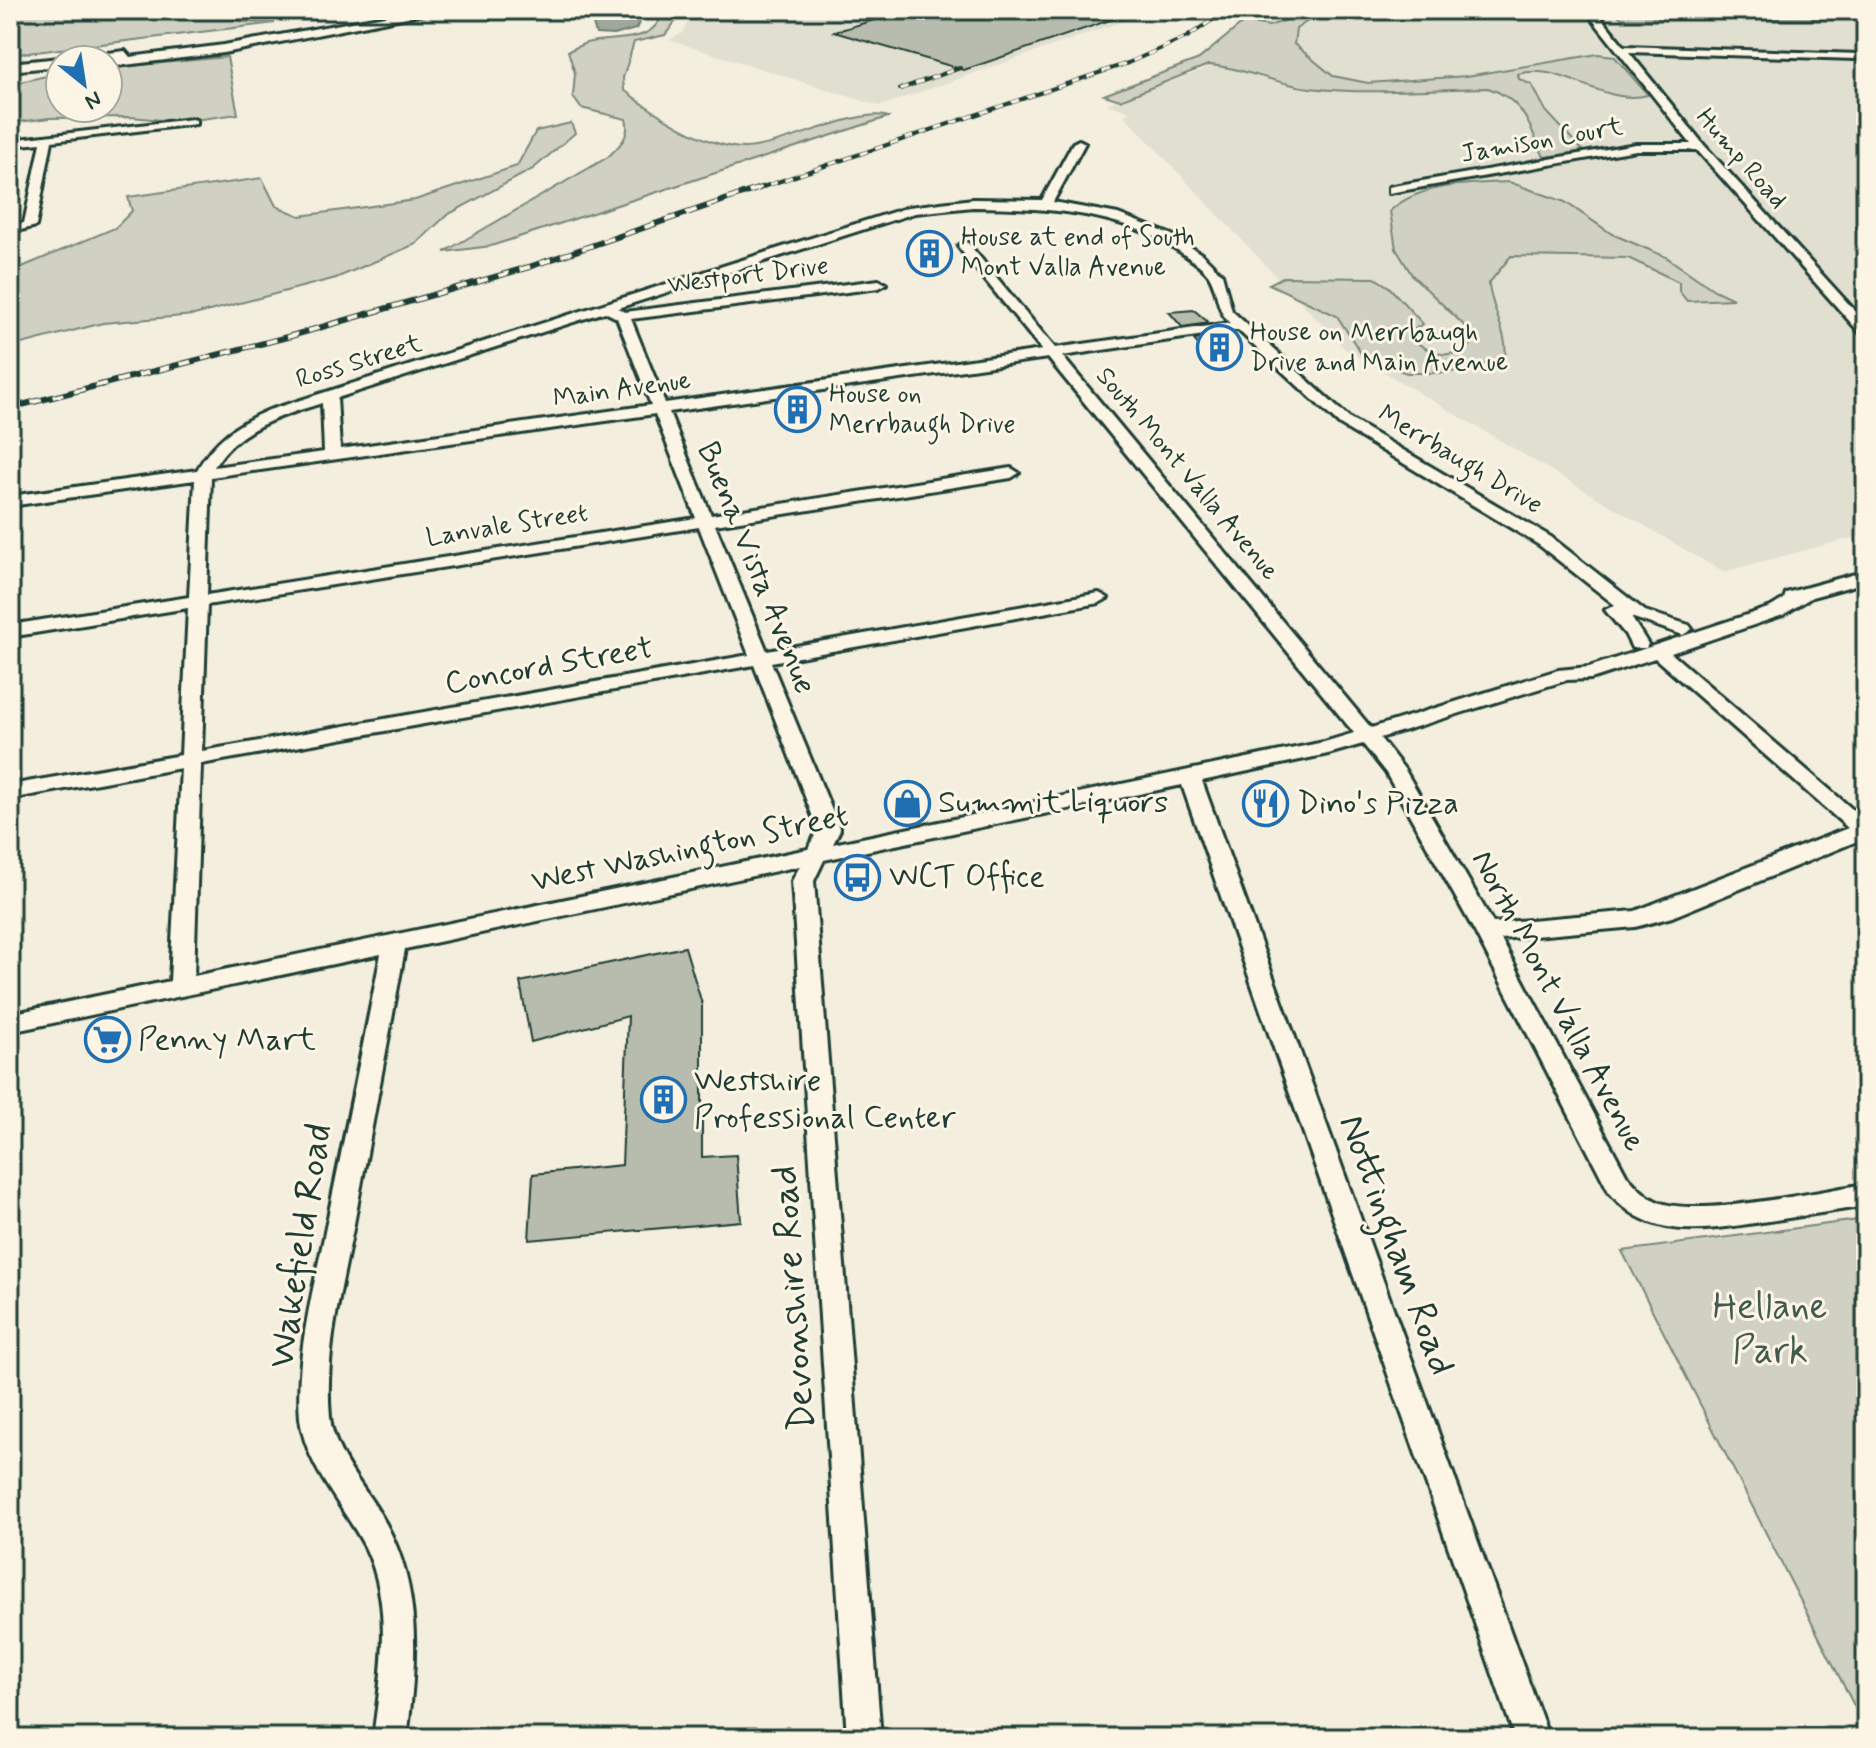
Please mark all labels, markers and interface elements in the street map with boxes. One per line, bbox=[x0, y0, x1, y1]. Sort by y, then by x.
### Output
north arrow bbox=[44, 44, 124, 124]
text: N bbox=[80, 84, 106, 115]
street label: Hump Road bbox=[1688, 101, 1794, 217]
street label: Jamison Court bbox=[1458, 110, 1626, 172]
place label: House at end of South Mont Valla Avenue bbox=[961, 221, 1195, 285]
building icon: House at end of South Mont Valla Avenue bbox=[906, 229, 954, 277]
street label: Westport Drive bbox=[665, 249, 831, 303]
place label: House on Merrbaugh Drive and Main Avenue bbox=[1250, 316, 1508, 380]
building icon: House on Merrbaugh Drive and Main Avenue bbox=[1195, 324, 1243, 372]
street label: Ross Street bbox=[292, 327, 426, 397]
street label: South Mont Valla Avenue bbox=[1088, 360, 1286, 588]
street label: Main Avenue bbox=[551, 364, 693, 416]
place label: House on Merrbaugh Drive bbox=[829, 378, 1015, 445]
building icon: House on Merrbaugh Drive bbox=[774, 386, 822, 434]
street label: Merrbaugh Drive bbox=[1370, 397, 1549, 525]
street label: Buena Vista Avenue bbox=[686, 436, 826, 700]
street label: Lanvale Street bbox=[424, 496, 590, 556]
street label: Concord Street bbox=[441, 627, 657, 705]
shop icon: Summit Liquors bbox=[883, 779, 931, 827]
restaurant icon: Dino's Pizza bbox=[1242, 780, 1290, 828]
place label: Summit Liquors bbox=[938, 782, 1168, 824]
place label: Dino's Pizza bbox=[1297, 783, 1459, 825]
street label: West Washington Street bbox=[528, 795, 853, 906]
street label: North Mont Valla Avenue bbox=[1461, 843, 1655, 1159]
bus stop icon: WCT Office bbox=[834, 853, 882, 901]
place label: WCT Office bbox=[889, 856, 1045, 898]
supermarket icon: Penny Mart bbox=[83, 1016, 131, 1064]
place label: Penny Mart bbox=[138, 1019, 316, 1061]
place label: Westshire Professional Center bbox=[694, 1060, 956, 1139]
building icon: Westshire Professional Center bbox=[639, 1075, 687, 1123]
street label: Nottingham Road bbox=[1322, 1108, 1466, 1383]
street label: Wakefield Road bbox=[257, 1120, 345, 1372]
street label: Devonshire Road bbox=[760, 1164, 828, 1432]
park label: Hellane Park bbox=[1712, 1283, 1828, 1376]

